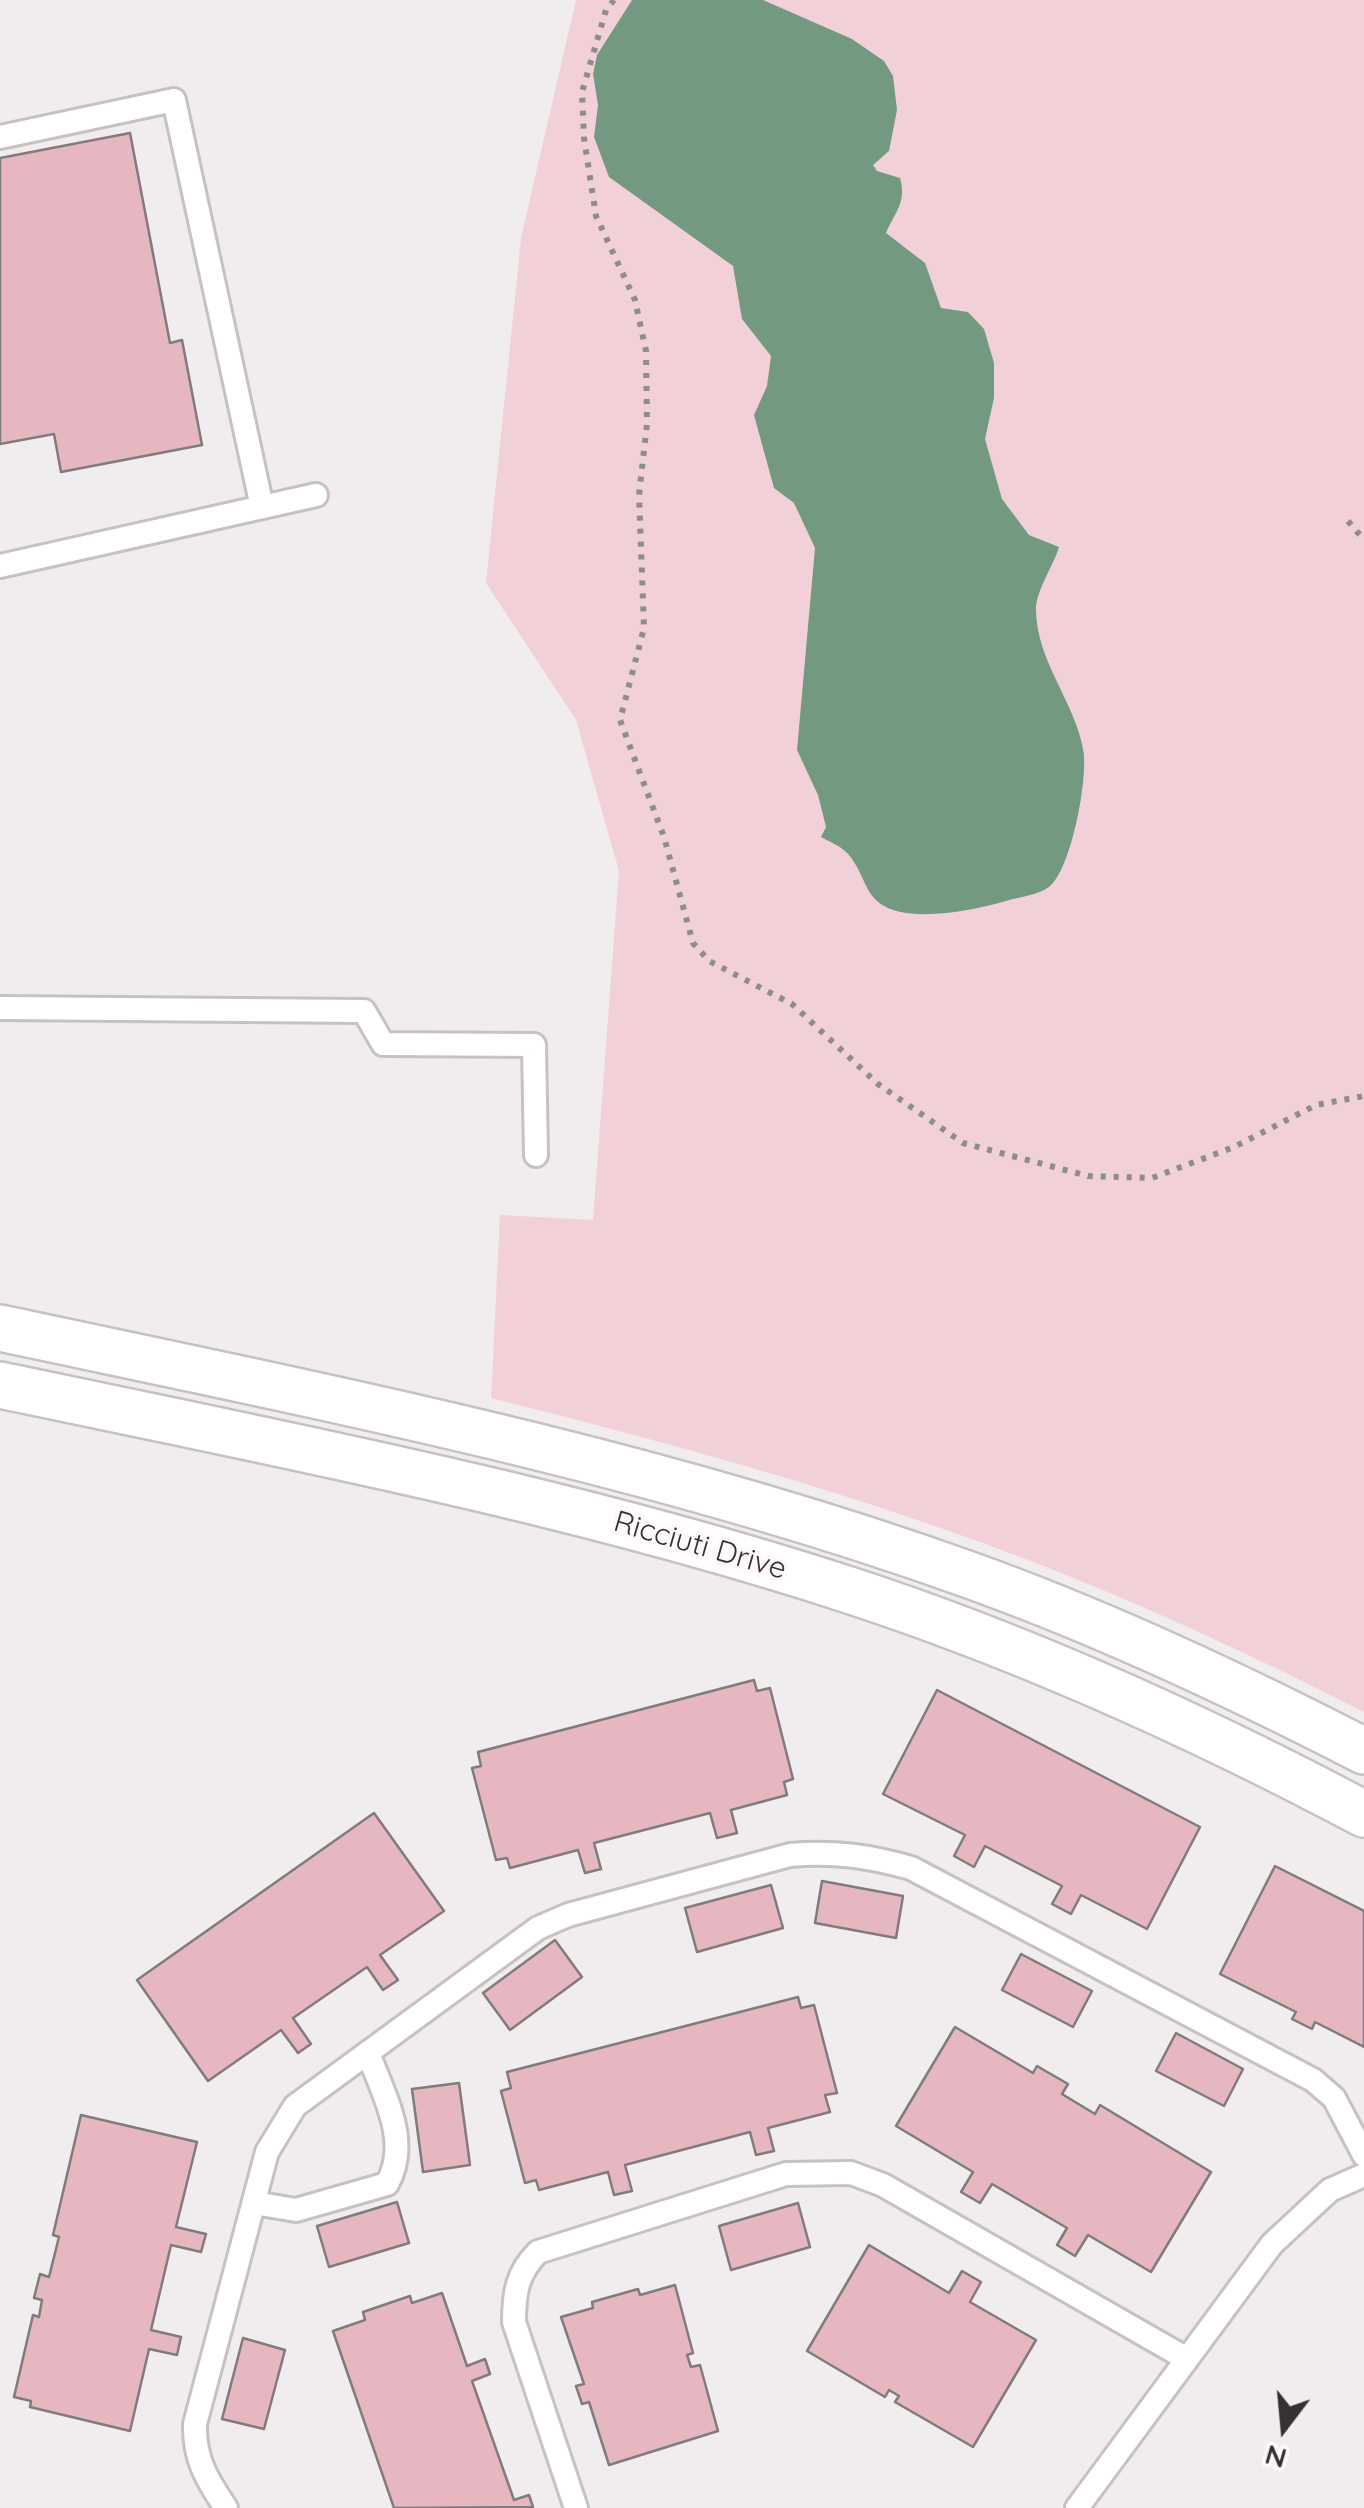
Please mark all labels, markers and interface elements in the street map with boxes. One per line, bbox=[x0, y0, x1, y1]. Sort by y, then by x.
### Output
street label: Ricciuti Drive bbox=[609, 1504, 791, 1588]
north arrow bbox=[1234, 2378, 1334, 2478]
text: N bbox=[1261, 2438, 1290, 2477]

